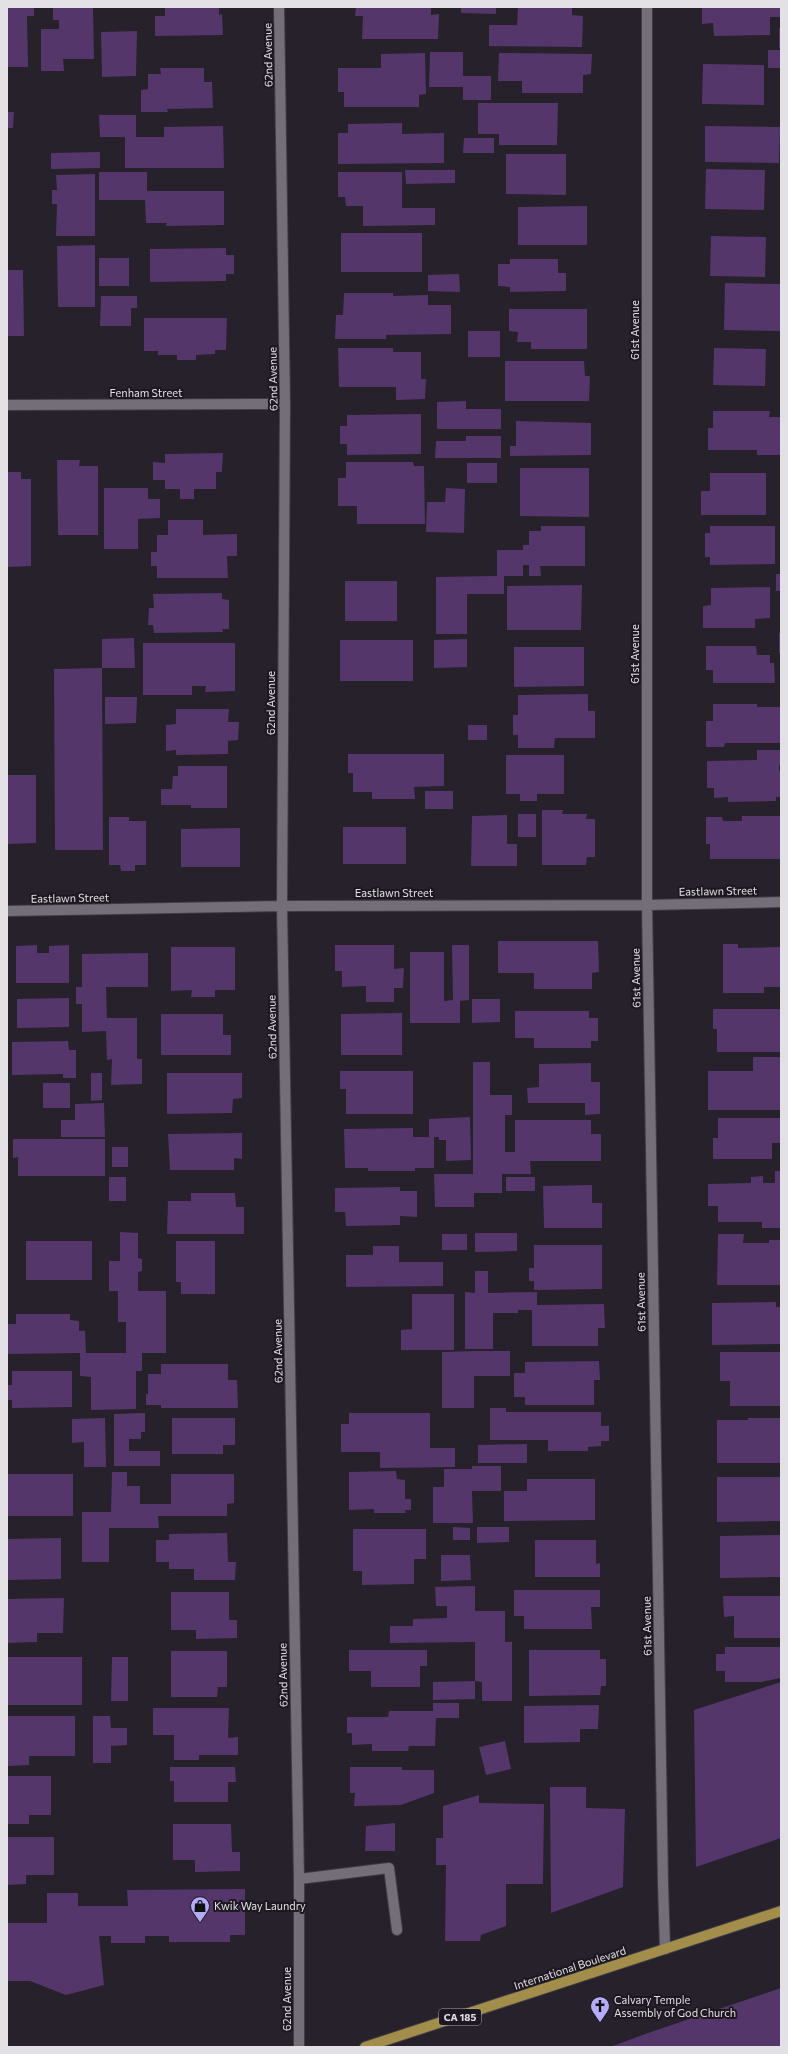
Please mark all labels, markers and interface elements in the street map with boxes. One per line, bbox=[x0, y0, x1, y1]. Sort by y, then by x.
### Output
street label: 62nd Avenue bbox=[260, 23, 275, 87]
street label: 61st Avenue bbox=[628, 300, 641, 360]
street label: 62nd Avenue bbox=[265, 347, 280, 411]
street label: Fenham Street bbox=[109, 386, 183, 399]
street label: 61st Avenue bbox=[628, 624, 641, 684]
street label: 62nd Avenue bbox=[264, 671, 277, 735]
street label: Eastlawn Street bbox=[679, 883, 758, 898]
street label: Eastlawn Street bbox=[355, 886, 434, 899]
street label: Eastlawn Street bbox=[31, 890, 110, 905]
street label: 61st Avenue bbox=[628, 948, 643, 1008]
street label: 62nd Avenue bbox=[264, 995, 279, 1059]
street label: 61st Avenue bbox=[633, 1272, 648, 1332]
street label: 62nd Avenue bbox=[270, 1319, 285, 1383]
street label: 61st Avenue bbox=[639, 1596, 654, 1656]
street label: 62nd Avenue bbox=[275, 1643, 290, 1707]
shop icon: Kwik Way Laundry bbox=[189, 1895, 211, 1923]
place label: Kwik Way Laundry bbox=[214, 1899, 306, 1912]
street label: International Boulevard bbox=[512, 1943, 628, 1992]
street label: 62nd Avenue bbox=[280, 1967, 293, 2031]
place label: Calvary Temple Assembly of God Church bbox=[614, 1993, 736, 2019]
church icon: Calvary Temple Assembly of God Church bbox=[589, 1995, 611, 2023]
road number: CA 185 bbox=[439, 2009, 481, 2025]

